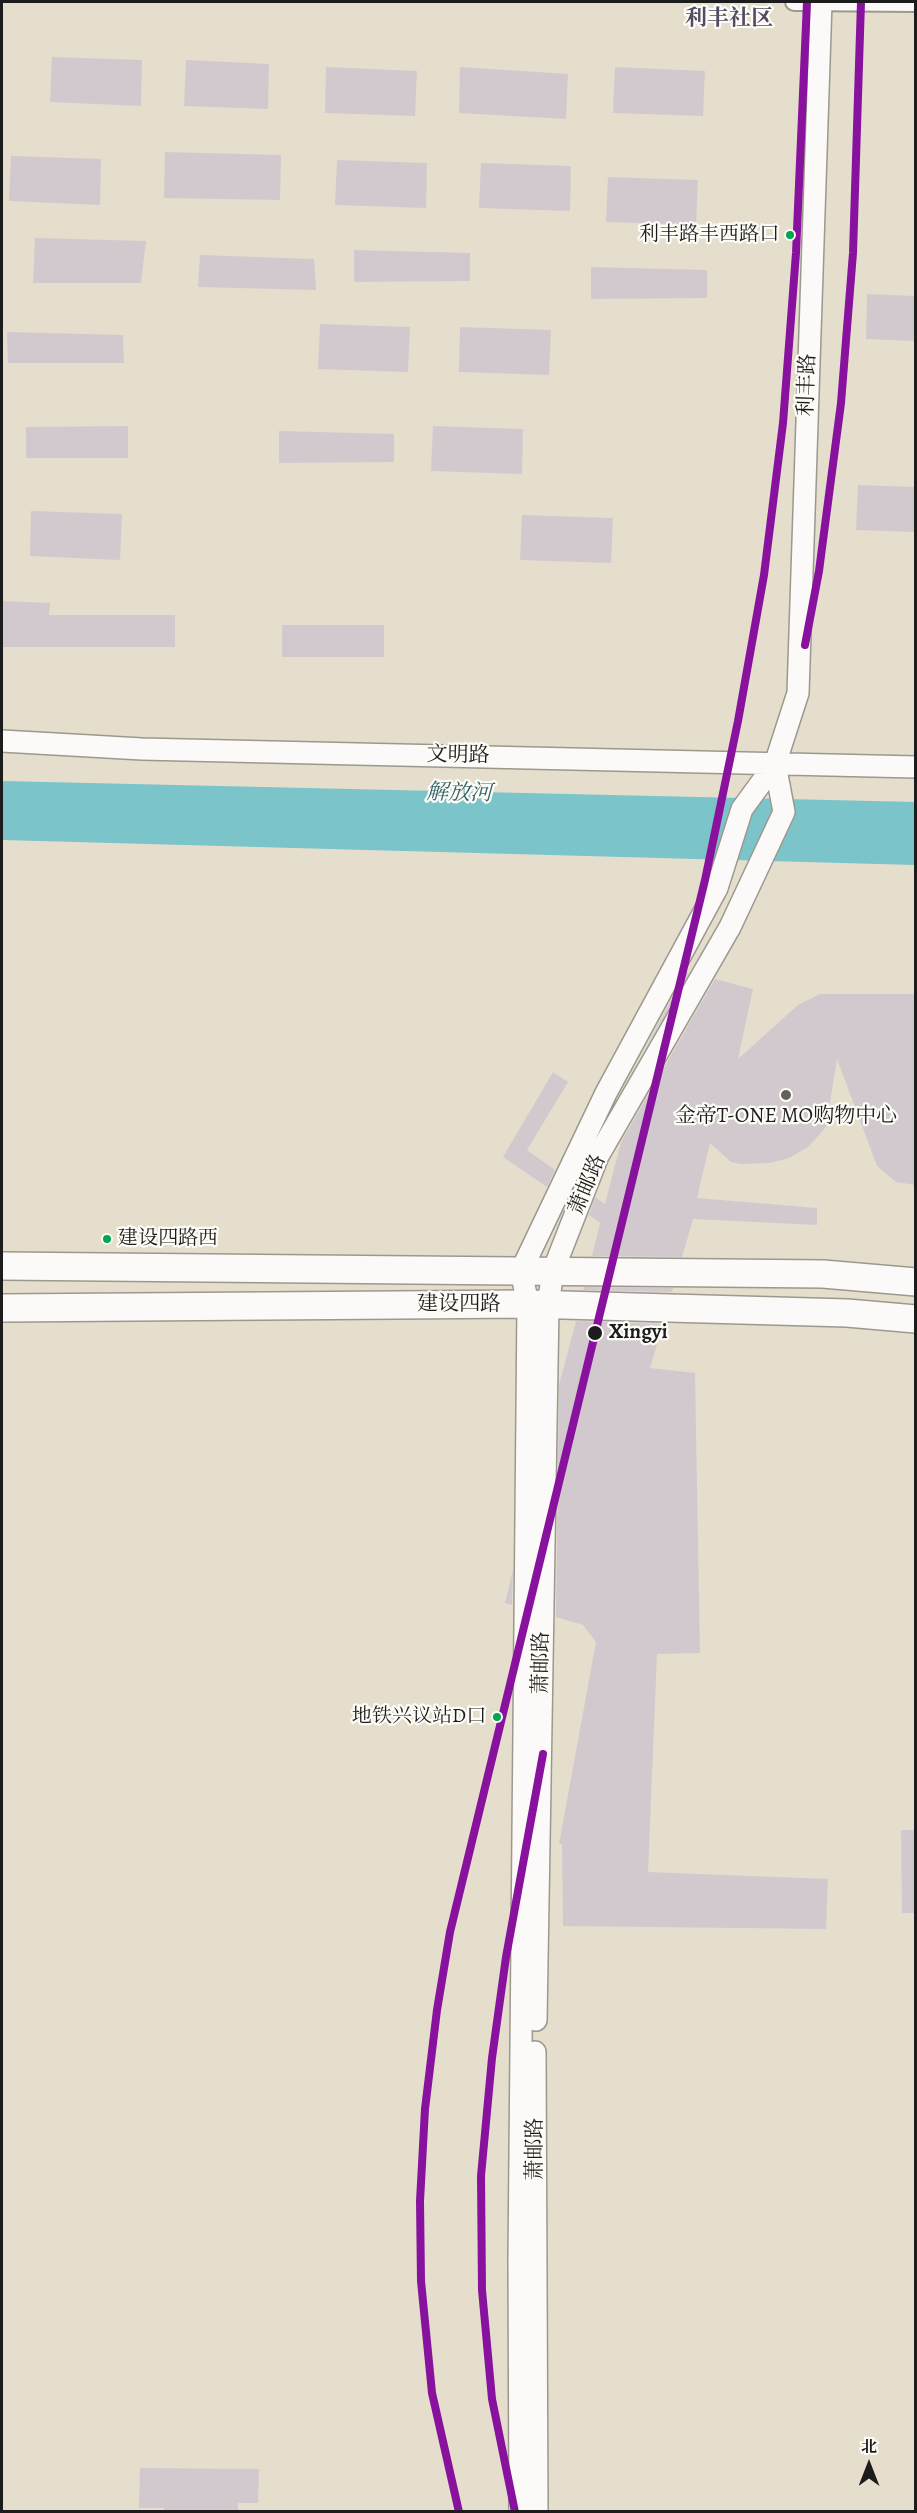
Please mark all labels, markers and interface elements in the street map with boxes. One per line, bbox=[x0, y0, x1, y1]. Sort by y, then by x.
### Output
district label: 利丰社区 bbox=[685, 7, 773, 33]
place label: 利丰路丰西路口 bbox=[639, 223, 779, 247]
marker: 利丰路丰西路口 bbox=[784, 229, 796, 241]
street label: 利丰路 bbox=[794, 353, 822, 417]
street label: 文明路 bbox=[426, 743, 490, 769]
water label: 解放河 bbox=[426, 780, 492, 808]
marker: 金帝T-ONE MO购物中心 bbox=[779, 1088, 793, 1102]
place label: 金帝T-ONE MO购物中心 bbox=[675, 1104, 897, 1130]
street label: 萧邮路 bbox=[564, 1151, 612, 1219]
place label: 建设四路西 bbox=[118, 1227, 218, 1251]
marker: 建设四路西 bbox=[101, 1233, 113, 1245]
street label: 建设四路 bbox=[417, 1292, 501, 1318]
place label: Xingyi bbox=[609, 1320, 668, 1346]
marker: Xingyi bbox=[586, 1324, 604, 1342]
street label: 萧邮路 bbox=[529, 1631, 555, 1695]
place label: 地铁兴议站D口 bbox=[352, 1705, 486, 1729]
marker: 地铁兴议站D口 bbox=[491, 1711, 503, 1723]
street label: 萧邮路 bbox=[523, 2118, 549, 2180]
north arrow bbox=[839, 2435, 899, 2495]
text: 北 bbox=[861, 2436, 877, 2458]

